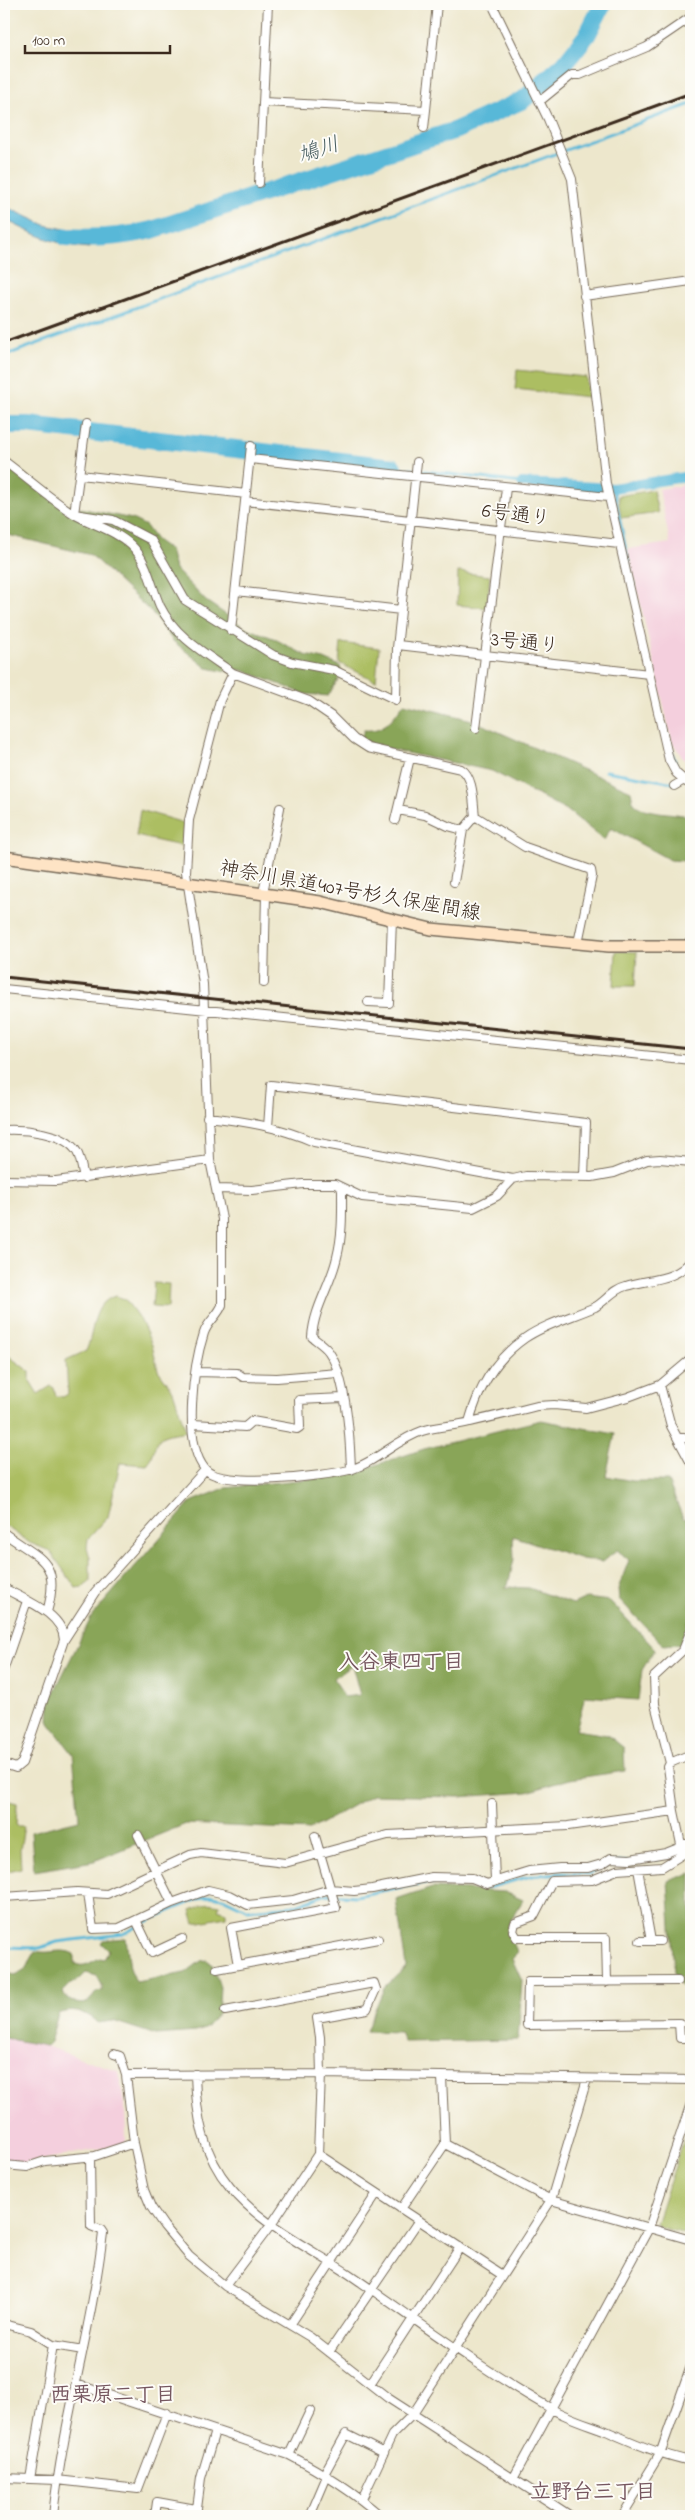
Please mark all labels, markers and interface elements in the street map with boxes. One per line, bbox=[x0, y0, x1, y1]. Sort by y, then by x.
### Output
scale bar bbox=[25, 22, 170, 54]
text: 100 m bbox=[32, 30, 65, 52]
water label: 鳩川 bbox=[294, 130, 344, 172]
street label: 6号通り bbox=[480, 497, 552, 535]
street label: 3号通り bbox=[490, 626, 560, 662]
street label: 神奈川県道407号杉久保座間線 bbox=[217, 855, 483, 929]
district label: 入谷東四丁目 bbox=[338, 1648, 464, 1678]
district label: 西栗原二丁目 bbox=[50, 2381, 176, 2411]
district label: 立野台三丁目 bbox=[530, 2478, 656, 2508]

